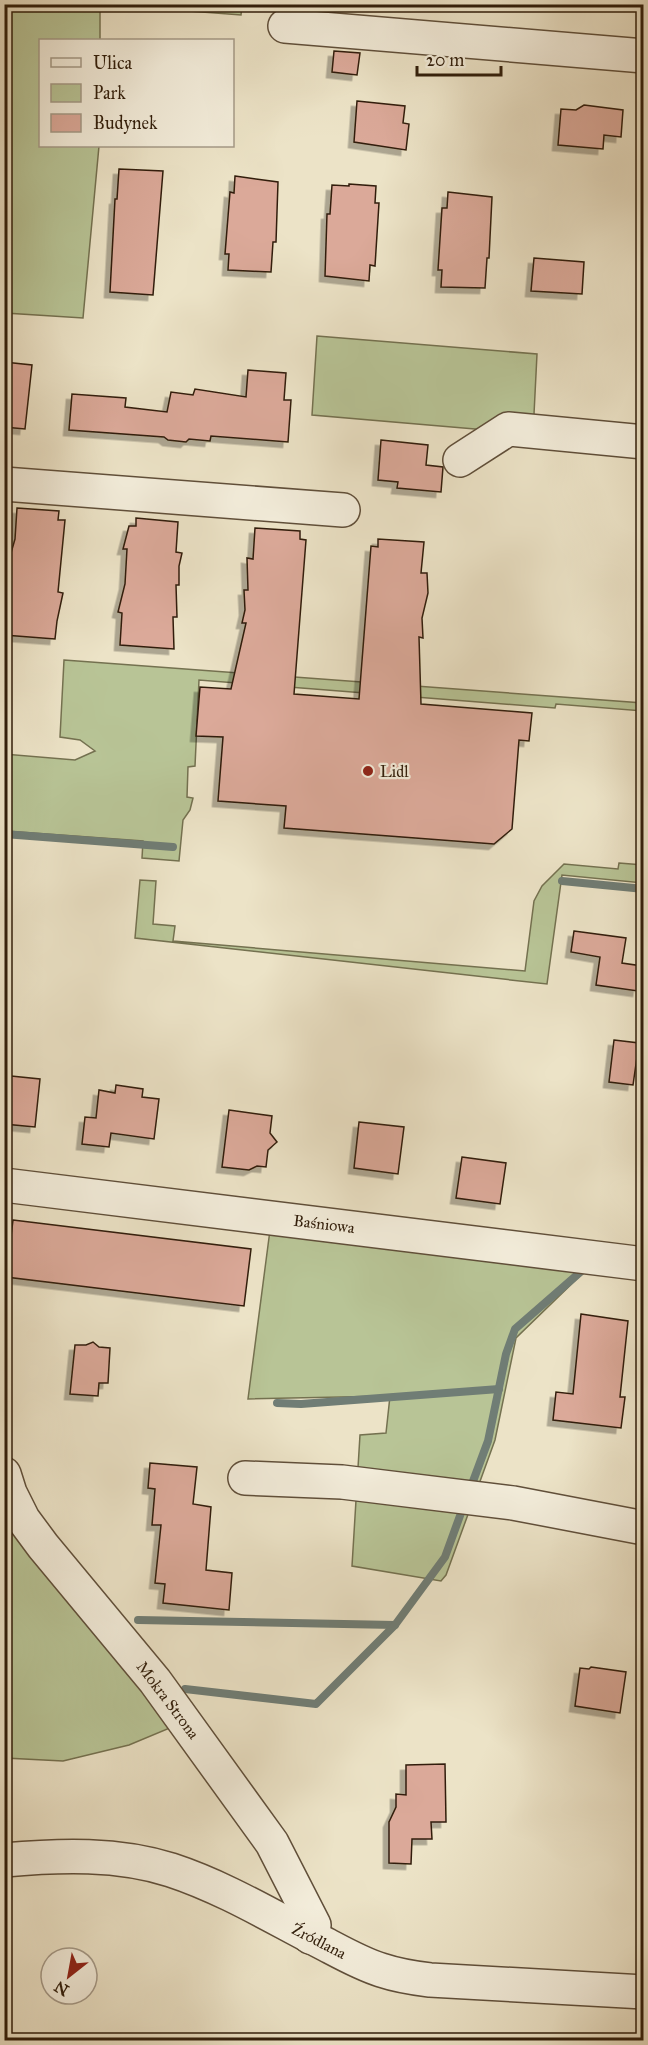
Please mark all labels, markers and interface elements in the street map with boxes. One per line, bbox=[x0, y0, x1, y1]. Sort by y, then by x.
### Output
legend bbox=[39, 39, 234, 147]
scale bar bbox=[417, 39, 501, 77]
text: 20 m bbox=[426, 49, 464, 71]
text: Ulica bbox=[93, 52, 133, 74]
text: Park bbox=[93, 82, 126, 104]
text: Budynek bbox=[93, 112, 158, 134]
place label: Lidl bbox=[380, 762, 409, 781]
marker: Lidl bbox=[361, 764, 375, 778]
street label: Baśniowa bbox=[292, 1211, 356, 1237]
street label: Mokra Strona bbox=[133, 1657, 204, 1743]
street label: Źródlana bbox=[289, 1917, 351, 1963]
north arrow bbox=[39, 1946, 99, 2006]
text: N bbox=[50, 1977, 72, 2000]

